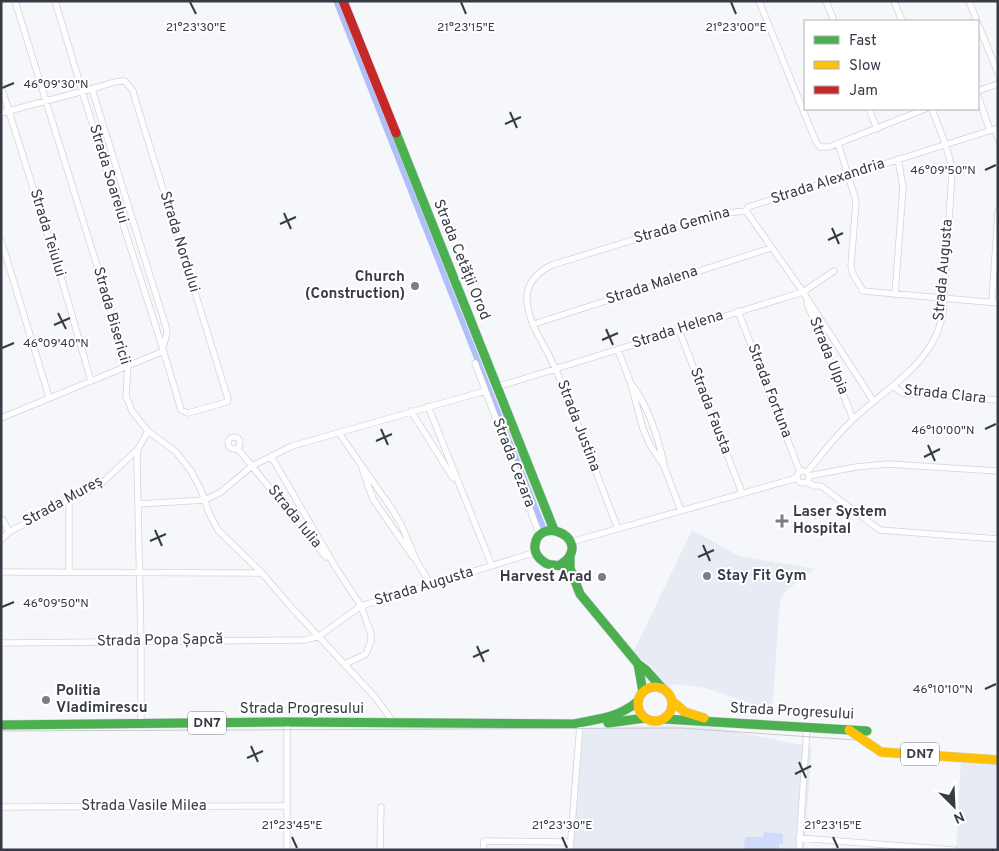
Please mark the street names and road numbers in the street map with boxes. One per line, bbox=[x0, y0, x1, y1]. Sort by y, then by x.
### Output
street label: Strada Soarelui bbox=[84, 122, 132, 226]
street label: Strada Alexandria bbox=[769, 155, 887, 209]
street label: Strada Teiului bbox=[25, 187, 69, 279]
street label: Strada Nordului bbox=[155, 189, 203, 295]
street label: Strada Cetății Orod bbox=[428, 197, 494, 323]
street label: Strada Gemina bbox=[632, 203, 732, 249]
street label: Strada Augusta bbox=[930, 218, 958, 322]
street label: Strada Malena bbox=[604, 262, 700, 310]
street label: Strada Bisericii bbox=[88, 265, 134, 367]
street label: Strada Helena bbox=[630, 306, 726, 354]
street label: Strada Ulpia bbox=[804, 314, 852, 398]
street label: Strada Fortuna bbox=[742, 341, 796, 441]
street label: Strada Fausta bbox=[685, 365, 735, 457]
street label: Strada Justina bbox=[552, 378, 604, 474]
street label: Strada Clara bbox=[903, 381, 987, 409]
street label: Strada Cezara bbox=[487, 416, 539, 510]
street label: Strada Mureș bbox=[20, 472, 106, 532]
street label: Strada Iulia bbox=[263, 482, 325, 552]
street label: Strada Augusta bbox=[372, 563, 476, 611]
street label: Strada Popa Șapcă bbox=[97, 630, 223, 652]
street label: Strada Progresului bbox=[729, 699, 855, 725]
street label: Strada Progresului bbox=[240, 700, 364, 719]
road number: DN7 bbox=[188, 711, 226, 734]
road number: DN7 bbox=[901, 742, 939, 766]
street label: Strada Vasile Milea bbox=[81, 797, 207, 816]

